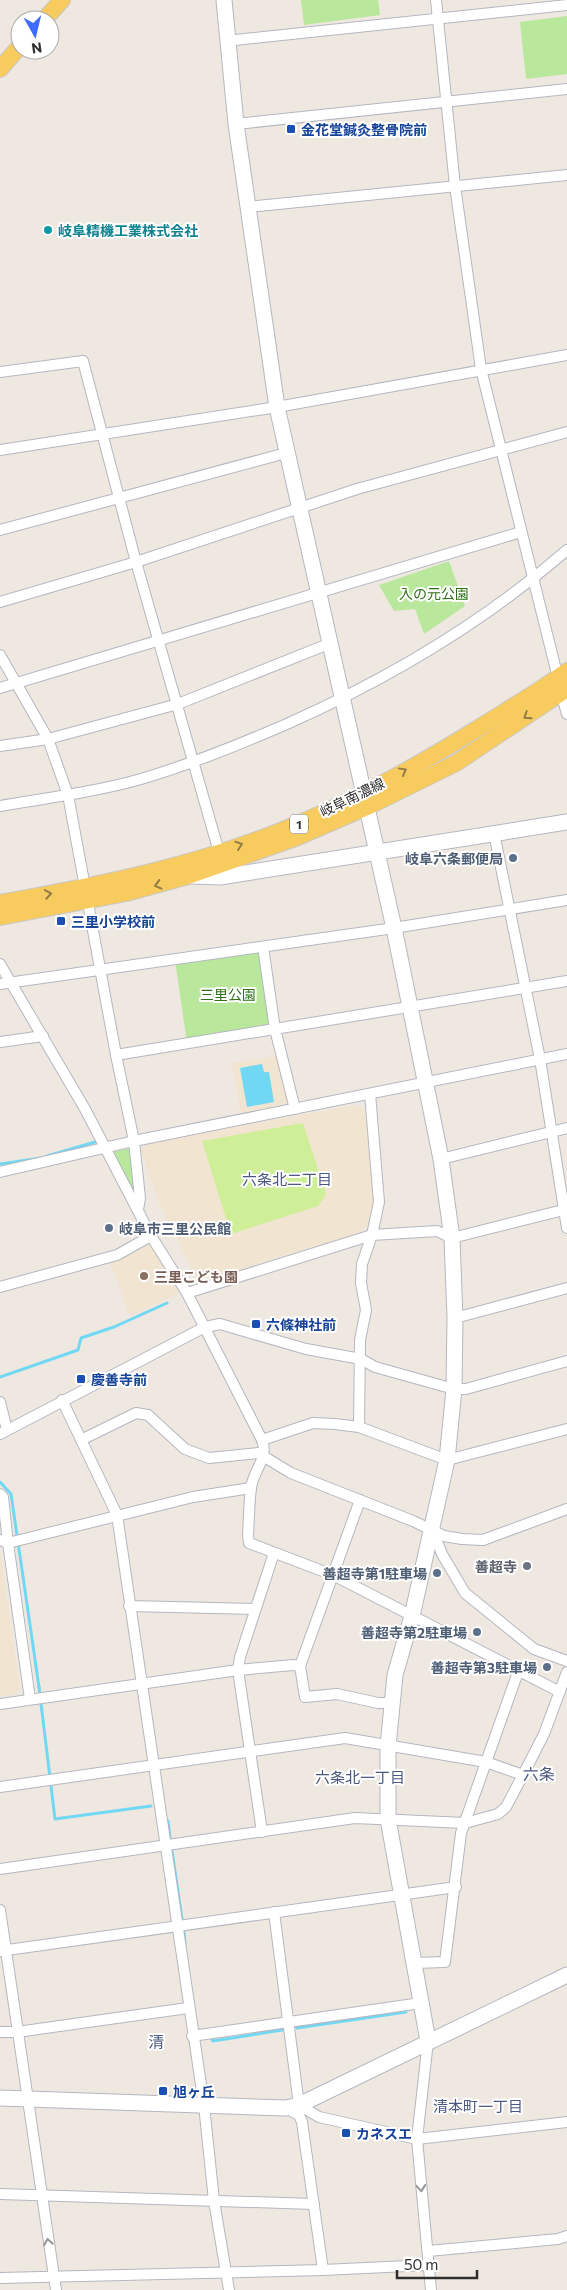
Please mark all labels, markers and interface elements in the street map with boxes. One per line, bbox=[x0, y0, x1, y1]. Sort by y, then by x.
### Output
north arrow bbox=[10, 10, 60, 60]
text: N bbox=[30, 39, 43, 58]
place label: 金花堂鍼灸整骨院前 bbox=[301, 121, 427, 138]
marker: 金花堂鍼灸整骨院前 bbox=[285, 123, 297, 135]
place label: 岐阜精機工業株式会社 bbox=[58, 222, 198, 239]
marker: 岐阜精機工業株式会社 bbox=[42, 224, 54, 236]
park label: 入の元公園 bbox=[399, 585, 469, 602]
one-way arrow bbox=[523, 710, 532, 719]
one-way arrow bbox=[398, 768, 407, 778]
street label: 岐阜南濃線 bbox=[317, 774, 387, 820]
road number: 1 bbox=[290, 814, 308, 834]
one-way arrow bbox=[234, 841, 243, 851]
place label: 岐阜六条郵便局 bbox=[405, 850, 503, 867]
marker: 岐阜六条郵便局 bbox=[507, 852, 519, 864]
one-way arrow bbox=[154, 879, 162, 889]
one-way arrow bbox=[44, 890, 52, 900]
place label: 三里小学校前 bbox=[71, 913, 155, 930]
marker: 三里小学校前 bbox=[55, 915, 67, 927]
park label: 三里公園 bbox=[200, 986, 256, 1003]
district label: 六条北二丁目 bbox=[242, 1170, 332, 1188]
place label: 岐阜市三里公民館 bbox=[119, 1220, 231, 1237]
marker: 岐阜市三里公民館 bbox=[103, 1222, 115, 1234]
place label: 三里こども園 bbox=[154, 1268, 238, 1285]
marker: 三里こども園 bbox=[138, 1270, 150, 1282]
place label: 六條神社前 bbox=[266, 1316, 336, 1333]
marker: 六條神社前 bbox=[250, 1318, 262, 1330]
place label: 慶善寺前 bbox=[91, 1371, 147, 1388]
marker: 慶善寺前 bbox=[75, 1373, 87, 1385]
place label: 善超寺 bbox=[475, 1558, 517, 1575]
marker: 善超寺 bbox=[521, 1560, 533, 1572]
place label: 善超寺第1駐車場 bbox=[323, 1565, 427, 1582]
marker: 善超寺第1駐車場 bbox=[431, 1567, 443, 1579]
place label: 善超寺第2駐車場 bbox=[361, 1624, 467, 1641]
marker: 善超寺第2駐車場 bbox=[471, 1626, 483, 1638]
place label: 善超寺第3駐車場 bbox=[431, 1659, 537, 1676]
marker: 善超寺第3駐車場 bbox=[541, 1661, 553, 1673]
district label: 六条 bbox=[523, 1764, 555, 1783]
district label: 六条北一丁目 bbox=[315, 1768, 405, 1786]
district label: 清 bbox=[148, 2032, 164, 2051]
place label: 旭ヶ丘 bbox=[173, 2083, 215, 2100]
marker: 旭ヶ丘 bbox=[157, 2085, 169, 2097]
district label: 清本町一丁目 bbox=[433, 2097, 523, 2115]
place label: カネスエ bbox=[356, 2125, 412, 2142]
marker: カネスエ bbox=[340, 2127, 352, 2139]
one-way arrow bbox=[416, 2184, 427, 2192]
one-way arrow bbox=[43, 2238, 54, 2246]
scale bar bbox=[397, 2248, 477, 2280]
text: 50 m bbox=[404, 2255, 438, 2273]

